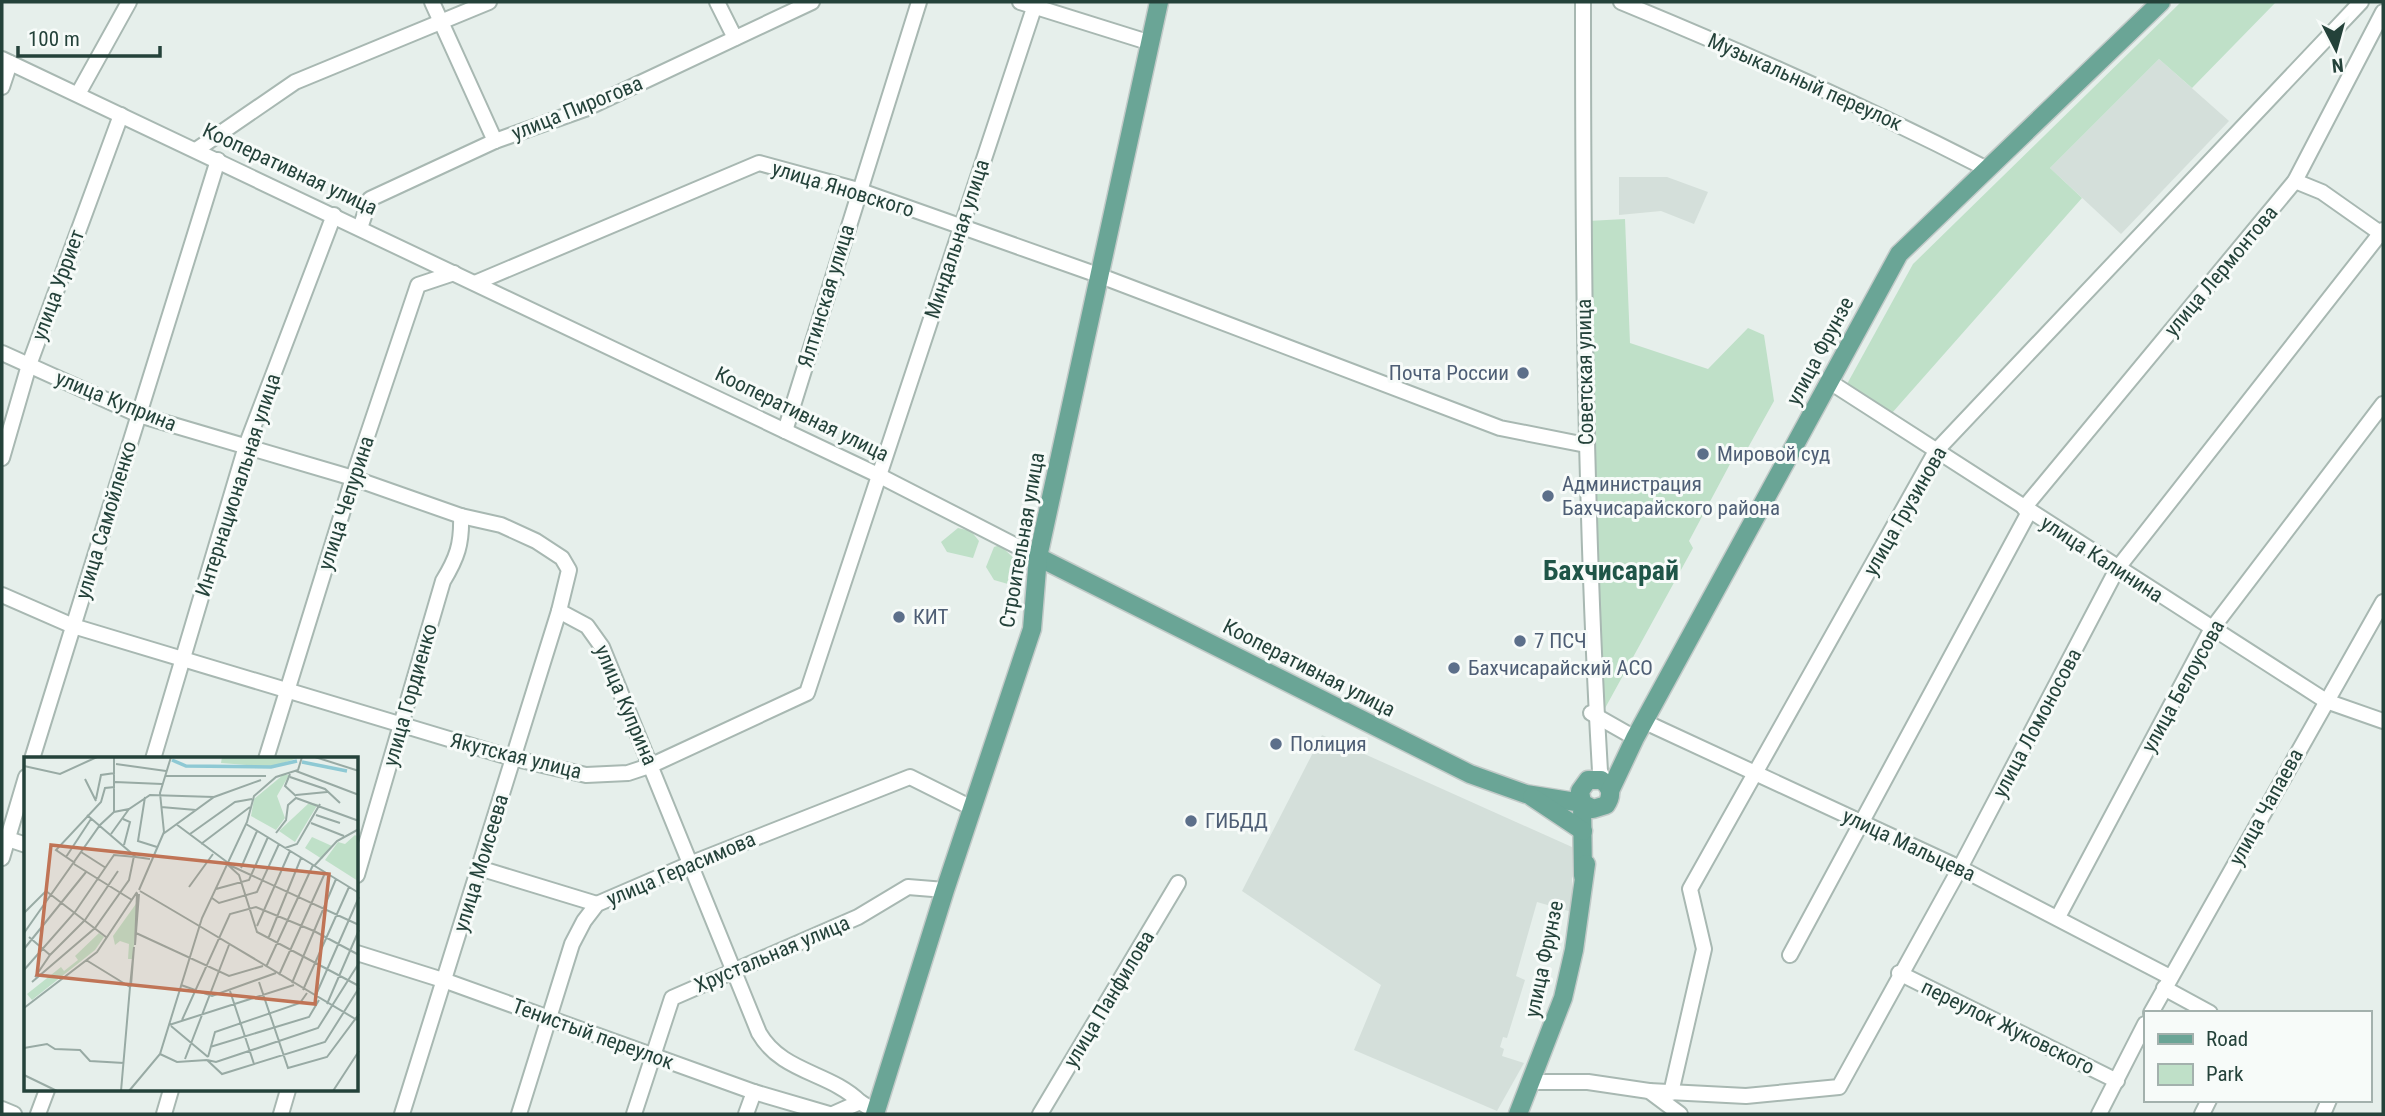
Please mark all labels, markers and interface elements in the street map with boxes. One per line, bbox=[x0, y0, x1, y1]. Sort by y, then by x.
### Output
scale bar bbox=[18, 14, 159, 58]
north arrow bbox=[2301, 14, 2371, 84]
text: 100 m bbox=[28, 27, 80, 51]
street label: Музыкальный переулок bbox=[1704, 28, 1906, 136]
text: N bbox=[2331, 53, 2345, 77]
street label: улица Пирогова bbox=[508, 71, 646, 145]
street label: Кооперативная улица bbox=[199, 118, 381, 220]
street label: улица Яновского bbox=[769, 156, 917, 222]
street label: Миндальная улица bbox=[920, 156, 994, 322]
street label: улица Лермонтова bbox=[2159, 201, 2283, 341]
street label: Ялтинская улица bbox=[793, 222, 859, 370]
street label: улица Урриет bbox=[27, 226, 89, 344]
street label: улица Фрунзе bbox=[1782, 293, 1859, 409]
street label: Советская улица bbox=[1572, 299, 1598, 445]
place label: Почта России bbox=[1389, 361, 1509, 385]
street label: Кооперативная улица bbox=[711, 362, 893, 466]
marker: Почта России bbox=[1515, 365, 1531, 381]
street label: улица Куприна bbox=[52, 366, 180, 436]
street label: Интернациональная улица bbox=[191, 370, 285, 600]
street label: улица Чепурина bbox=[313, 433, 379, 573]
street label: улица Самойленко bbox=[71, 438, 141, 602]
place label: Мировой суд bbox=[1717, 442, 1830, 466]
street label: улица Грузинова bbox=[1858, 442, 1952, 580]
marker: Мировой суд bbox=[1695, 446, 1711, 462]
street label: Строительная улица bbox=[995, 450, 1049, 630]
place label: Администрация Бахчисарайского района bbox=[1562, 472, 1780, 520]
marker: Администрация Бахчисарайского района bbox=[1540, 488, 1556, 504]
street label: улица Калинина bbox=[2036, 511, 2168, 607]
district label: Бахчисарай bbox=[1543, 554, 1679, 587]
place label: КИТ bbox=[913, 605, 948, 629]
marker: КИТ bbox=[891, 609, 907, 625]
street label: Кооперативная улица bbox=[1219, 614, 1399, 722]
street label: улица Белоусова bbox=[2137, 616, 2229, 756]
street label: улица Гордиенко bbox=[378, 621, 442, 769]
place label: 7 ПСЧ bbox=[1534, 629, 1587, 653]
marker: 7 ПСЧ bbox=[1512, 633, 1528, 649]
street label: улица Куприна bbox=[590, 641, 662, 769]
street label: улица Ломоносова bbox=[1988, 644, 2086, 802]
place label: Бахчисарайский АСО bbox=[1468, 656, 1653, 680]
marker: Бахчисарайский АСО bbox=[1446, 660, 1462, 676]
street label: Якутская улица bbox=[448, 728, 584, 784]
place label: Полиция bbox=[1290, 732, 1367, 756]
marker: Полиция bbox=[1268, 736, 1284, 752]
street label: улица Чапаева bbox=[2224, 745, 2308, 869]
inset map bbox=[24, 757, 359, 1092]
street label: улица Моисеева bbox=[449, 791, 513, 935]
street label: улица Мальцева bbox=[1839, 804, 1979, 886]
place label: ГИБДД bbox=[1205, 809, 1268, 833]
marker: ГИБДД bbox=[1183, 813, 1199, 829]
street label: улица Герасимова bbox=[603, 827, 759, 911]
street label: улица Фрунзе bbox=[1520, 898, 1568, 1020]
street label: Хрустальная улица bbox=[691, 910, 853, 998]
street label: улица Панфилова bbox=[1059, 926, 1159, 1072]
street label: переулок Жуковского bbox=[1918, 975, 2098, 1079]
street label: Тенистый переулок bbox=[509, 994, 677, 1074]
legend bbox=[2144, 1011, 2371, 1102]
text: Road bbox=[2206, 1027, 2248, 1051]
text: Park bbox=[2206, 1062, 2244, 1086]

